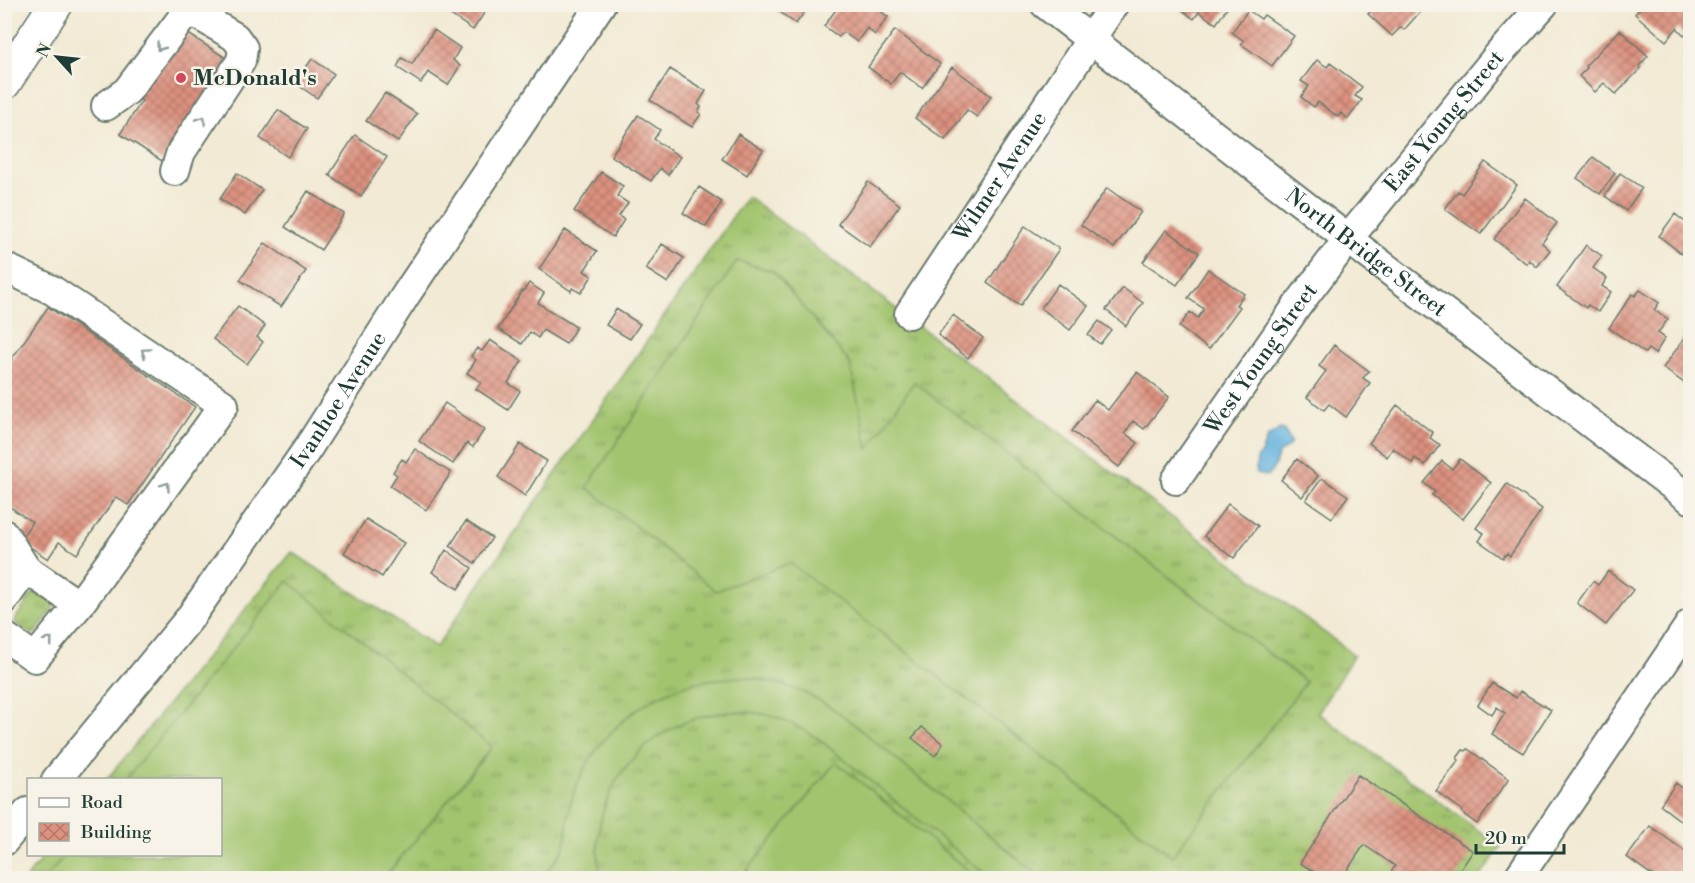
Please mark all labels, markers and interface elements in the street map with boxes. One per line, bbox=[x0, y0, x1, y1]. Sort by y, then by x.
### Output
north arrow bbox=[27, 27, 87, 87]
text: N bbox=[33, 40, 56, 61]
one-way arrow bbox=[156, 41, 167, 52]
street label: East Young Street bbox=[1378, 45, 1510, 198]
place label: McDonald's bbox=[193, 65, 317, 92]
marker: McDonald's bbox=[174, 71, 188, 85]
street label: Wilmer Avenue bbox=[947, 106, 1053, 247]
one-way arrow bbox=[195, 116, 206, 127]
street label: North Bridge Street bbox=[1280, 182, 1452, 323]
street label: West Young Street bbox=[1198, 278, 1323, 440]
street label: Ivanhoe Avenue bbox=[284, 327, 392, 474]
one-way arrow bbox=[141, 348, 152, 359]
one-way arrow bbox=[159, 481, 170, 492]
one-way arrow bbox=[41, 637, 52, 648]
legend bbox=[27, 778, 222, 856]
text: Road bbox=[81, 791, 124, 814]
scale bar bbox=[1476, 817, 1564, 855]
text: Building bbox=[80, 821, 152, 844]
text: 20 m bbox=[1485, 827, 1527, 850]

